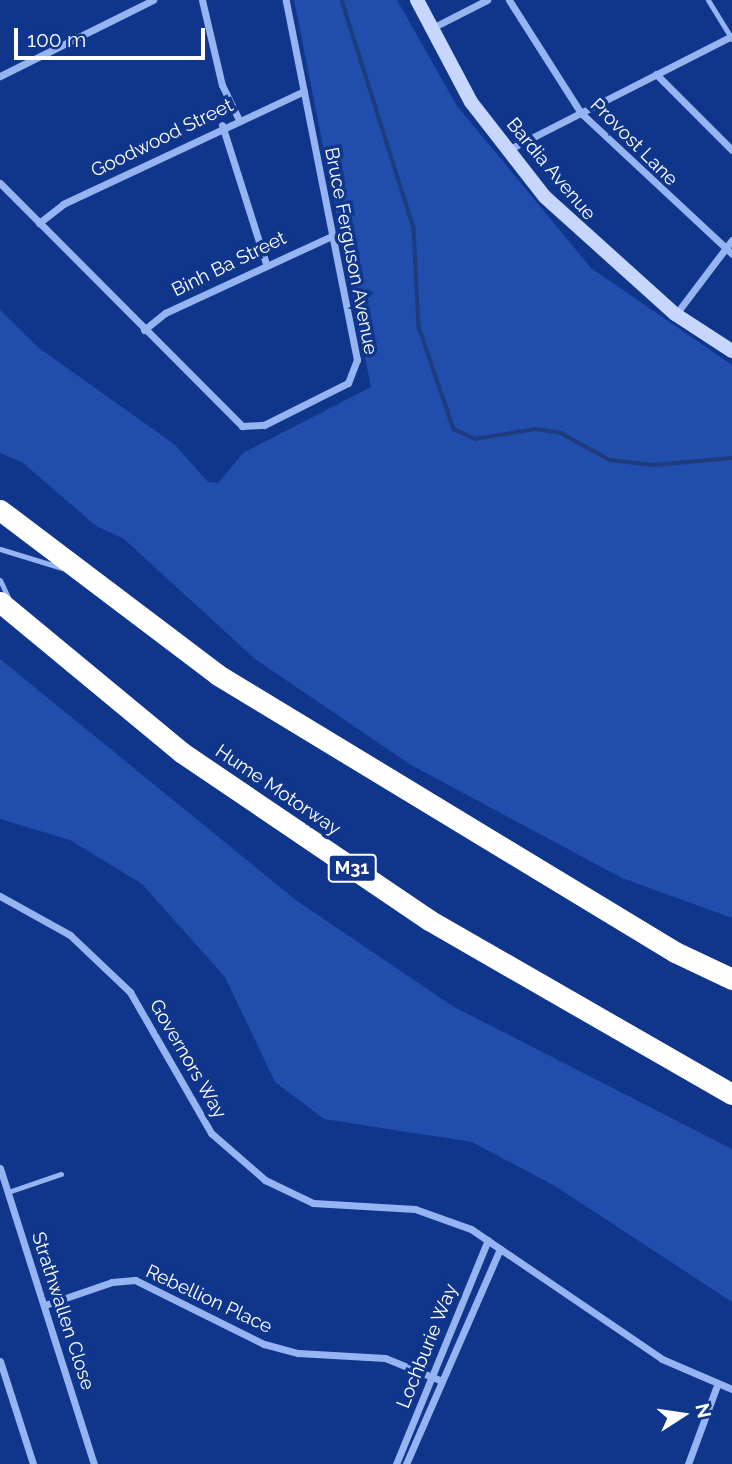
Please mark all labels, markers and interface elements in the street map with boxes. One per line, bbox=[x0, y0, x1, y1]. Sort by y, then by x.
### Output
scale bar bbox=[18, 14, 208, 58]
text: 100 m bbox=[27, 27, 86, 52]
street label: Goodwood Street bbox=[87, 94, 237, 182]
street label: Provost Lane bbox=[586, 94, 682, 190]
street label: Bardia Avenue bbox=[501, 113, 601, 225]
street label: Bruce Ferguson Avenue bbox=[320, 145, 382, 357]
street label: Binh Ba Street bbox=[168, 227, 290, 301]
street label: Hume Motorway bbox=[211, 740, 345, 840]
road number: M31 bbox=[328, 854, 376, 882]
street label: Governors Way bbox=[145, 995, 231, 1123]
street label: Strathwallen Close bbox=[27, 1229, 99, 1393]
street label: Rebellion Place bbox=[142, 1260, 276, 1338]
street label: Lochburie Way bbox=[392, 1280, 462, 1412]
north arrow bbox=[648, 1380, 718, 1450]
text: N bbox=[691, 1401, 716, 1420]

